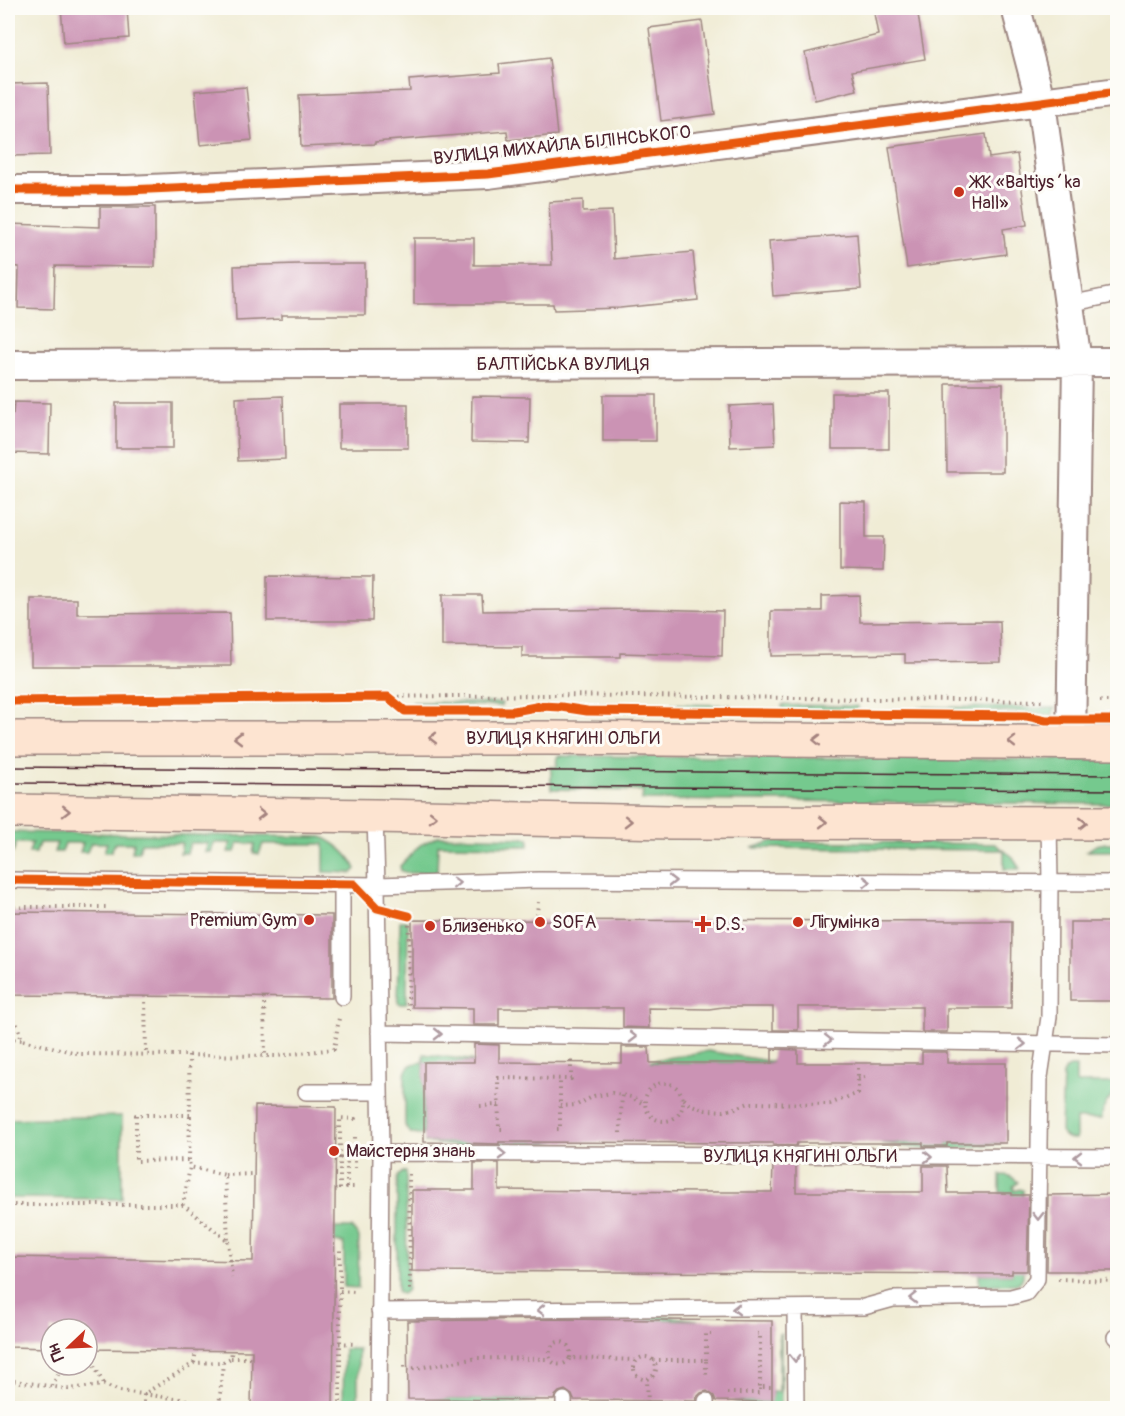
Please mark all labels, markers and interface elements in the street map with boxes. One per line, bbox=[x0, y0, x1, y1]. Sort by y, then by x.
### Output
street label: ВУЛИЦЯ МИХАЙЛА БІЛІНСЬКОГО bbox=[432, 121, 692, 170]
place label: ЖК «Baltiysʹka Hall» bbox=[968, 171, 1081, 215]
marker: ЖК «Baltiysʹka Hall» bbox=[952, 185, 966, 199]
street label: БАЛТІЙСЬКА ВУЛИЦЯ bbox=[477, 353, 649, 376]
street label: ВУЛИЦЯ КНЯГИНІ ОЛЬГИ bbox=[466, 727, 660, 750]
one-way arrow bbox=[234, 732, 243, 744]
one-way arrow bbox=[429, 732, 438, 744]
one-way arrow bbox=[813, 734, 822, 746]
one-way arrow bbox=[1008, 736, 1017, 748]
one-way arrow bbox=[61, 805, 70, 818]
one-way arrow bbox=[256, 808, 265, 820]
one-way arrow bbox=[428, 811, 437, 823]
one-way arrow bbox=[623, 815, 632, 827]
one-way arrow bbox=[818, 816, 827, 828]
one-way arrow bbox=[1079, 816, 1088, 829]
one-way arrow bbox=[668, 875, 677, 887]
one-way arrow bbox=[452, 876, 461, 889]
one-way arrow bbox=[863, 876, 872, 888]
place label: Premium Gym bbox=[189, 909, 297, 932]
place label: SOFA bbox=[552, 911, 597, 934]
place label: Лігумінка bbox=[809, 911, 880, 934]
marker: Premium Gym bbox=[302, 913, 316, 927]
place label: D.S. bbox=[715, 913, 745, 936]
place label: Близенько bbox=[442, 915, 524, 938]
marker: SOFA bbox=[533, 915, 547, 929]
marker: Лігумінка bbox=[791, 915, 805, 929]
marker: D.S. bbox=[696, 917, 710, 931]
marker: Близенько bbox=[423, 919, 437, 933]
one-way arrow bbox=[433, 1028, 442, 1040]
one-way arrow bbox=[628, 1031, 637, 1043]
one-way arrow bbox=[823, 1034, 832, 1047]
one-way arrow bbox=[1018, 1038, 1027, 1050]
place label: Майстерня знань bbox=[346, 1140, 476, 1163]
marker: Майстерня знань bbox=[327, 1144, 341, 1158]
street label: ВУЛИЦЯ КНЯГИНІ ОЛЬГИ bbox=[703, 1145, 897, 1168]
one-way arrow bbox=[498, 1148, 507, 1160]
one-way arrow bbox=[924, 1151, 933, 1163]
one-way arrow bbox=[1074, 1151, 1083, 1163]
one-way arrow bbox=[1032, 1211, 1044, 1220]
one-way arrow bbox=[909, 1292, 918, 1304]
one-way arrow bbox=[732, 1303, 741, 1315]
one-way arrow bbox=[537, 1304, 546, 1316]
north arrow bbox=[39, 1317, 99, 1377]
text: Пн bbox=[43, 1340, 69, 1364]
one-way arrow bbox=[789, 1354, 801, 1363]

